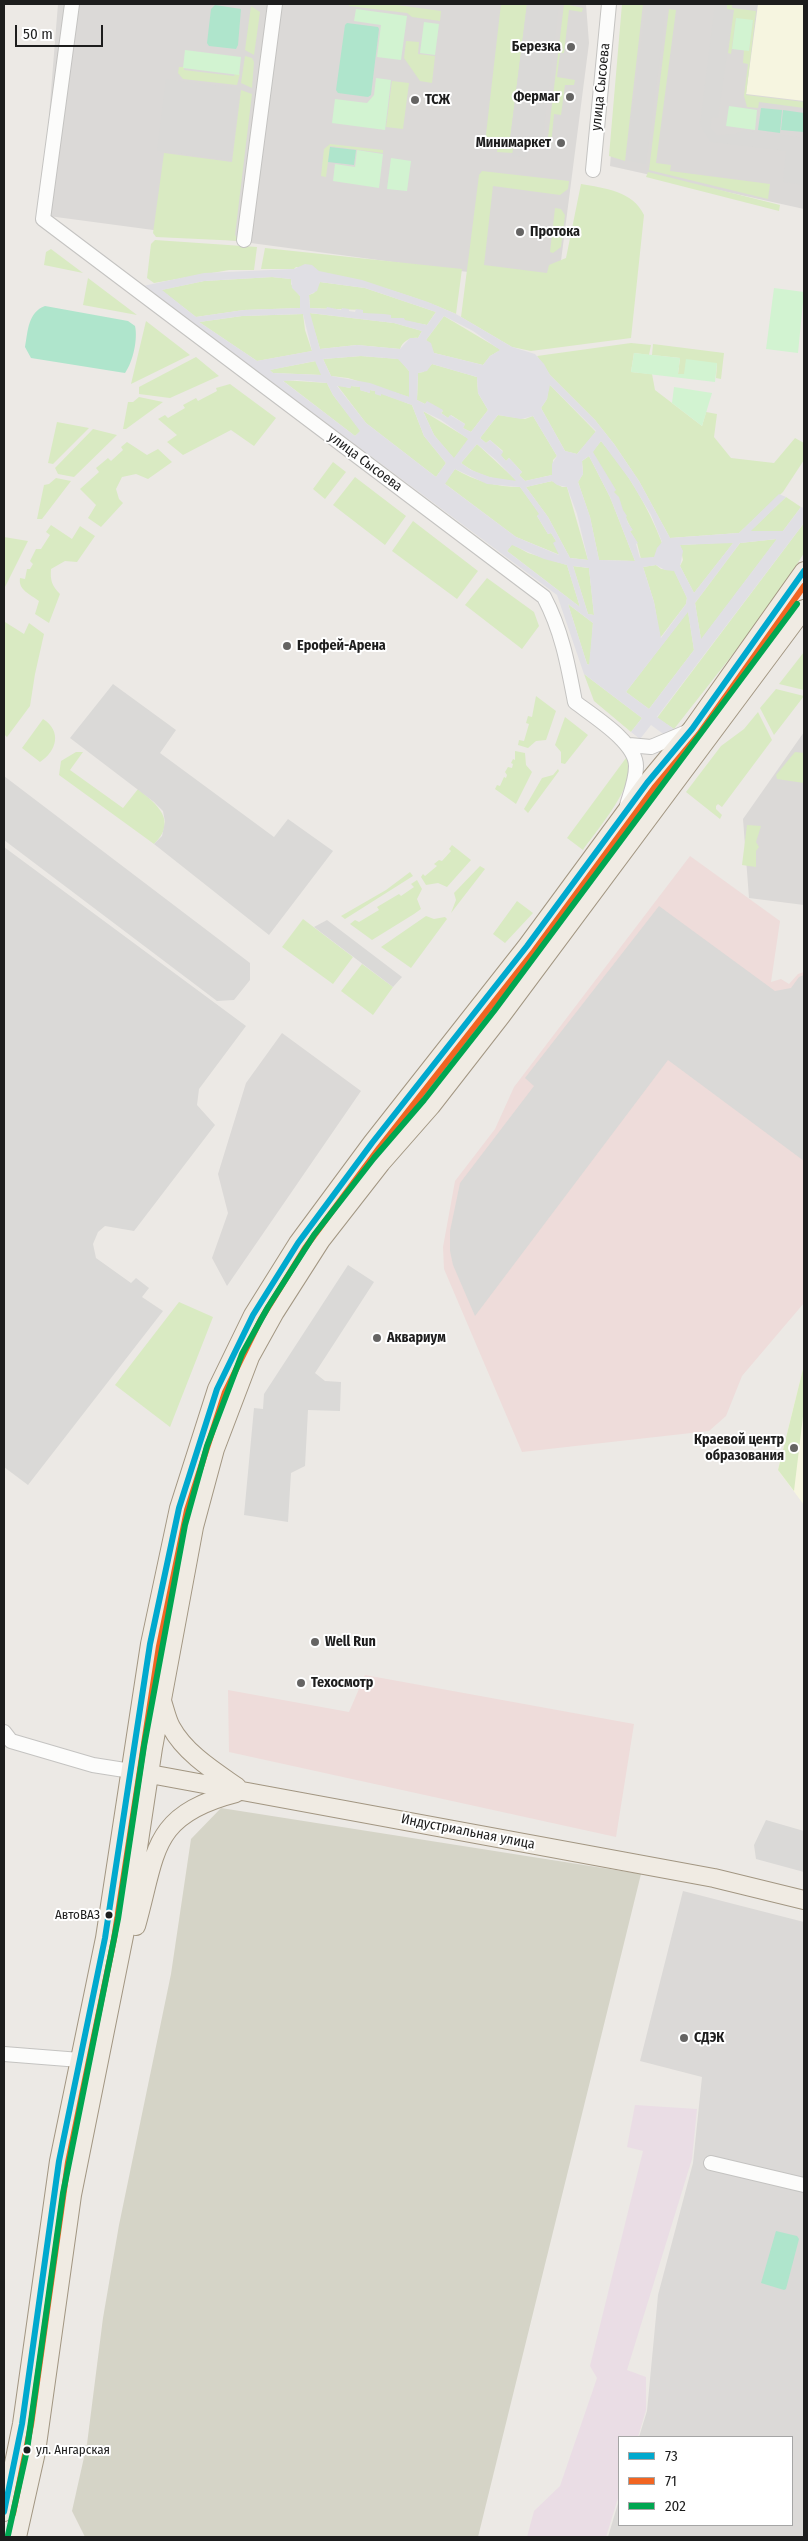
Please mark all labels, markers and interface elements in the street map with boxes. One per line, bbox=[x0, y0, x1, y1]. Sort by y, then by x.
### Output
scale bar bbox=[18, 15, 105, 47]
text: 50 m bbox=[23, 25, 53, 43]
place label: Березка bbox=[512, 39, 561, 55]
marker: Березка bbox=[565, 41, 577, 53]
street label: улица Сысоева bbox=[588, 42, 614, 132]
place label: Фермаг bbox=[513, 89, 560, 105]
marker: Фермаг bbox=[564, 91, 576, 103]
place label: ТСЖ bbox=[425, 92, 450, 108]
marker: ТСЖ bbox=[409, 94, 421, 106]
place label: Минимаркет bbox=[476, 135, 551, 151]
marker: Минимаркет bbox=[555, 137, 567, 149]
place label: Протока bbox=[530, 224, 580, 240]
marker: Протока bbox=[514, 226, 526, 238]
street label: улица Сысоева bbox=[325, 429, 405, 495]
place label: Ерофей-Арена bbox=[297, 638, 386, 654]
marker: Ерофей-Арена bbox=[281, 640, 293, 652]
place label: Аквариум bbox=[387, 1330, 446, 1346]
marker: Аквариум bbox=[371, 1332, 383, 1344]
place label: Краевой центр образования bbox=[694, 1432, 784, 1464]
marker: Краевой центр образования bbox=[788, 1442, 800, 1454]
place label: Well Run bbox=[325, 1634, 376, 1650]
marker: Well Run bbox=[309, 1636, 321, 1648]
place label: Техосмотр bbox=[311, 1675, 373, 1691]
marker: Техосмотр bbox=[295, 1677, 307, 1689]
street label: Индустриальная улица bbox=[400, 1811, 536, 1853]
place label: АвтоВАЗ bbox=[55, 1907, 100, 1923]
marker: АвтоВАЗ bbox=[104, 1910, 114, 1920]
place label: СДЭК bbox=[694, 2030, 724, 2046]
marker: СДЭК bbox=[678, 2032, 690, 2044]
legend bbox=[618, 2436, 793, 2526]
place label: ул. Ангарская bbox=[36, 2442, 110, 2458]
marker: ул. Ангарская bbox=[22, 2445, 32, 2455]
text: 73 bbox=[665, 2447, 678, 2465]
text: 71 bbox=[665, 2472, 677, 2490]
text: 202 bbox=[665, 2497, 686, 2515]

